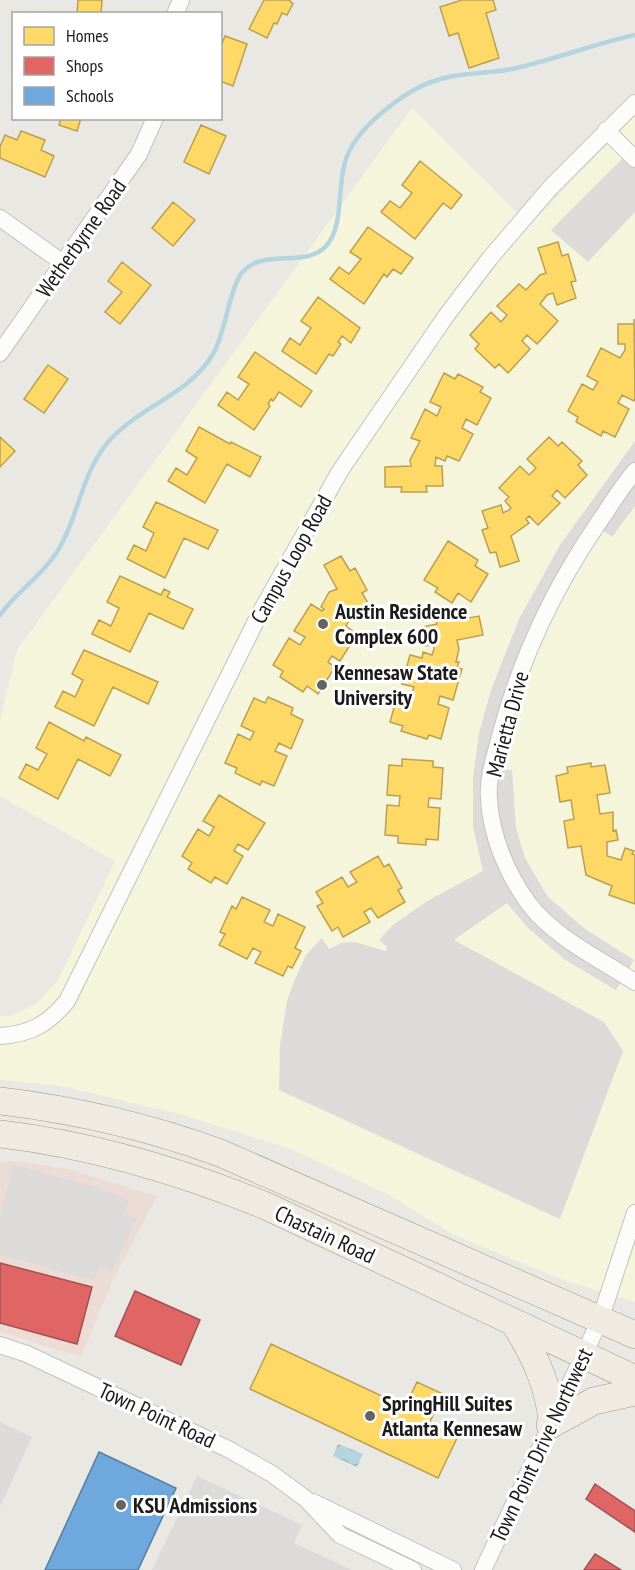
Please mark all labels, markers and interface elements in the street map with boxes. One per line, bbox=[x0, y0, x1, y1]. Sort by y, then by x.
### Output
legend bbox=[12, 12, 222, 120]
text: Homes bbox=[66, 24, 109, 47]
text: Shops bbox=[66, 54, 103, 77]
text: Schools bbox=[66, 84, 114, 107]
street label: Wetherbyrne Road bbox=[30, 173, 132, 303]
street label: Campus Loop Road bbox=[244, 490, 338, 628]
place label: Austin Residence Complex 600 bbox=[334, 597, 467, 650]
marker: Austin Residence Complex 600 bbox=[316, 617, 330, 631]
place label: Kennesaw State University bbox=[334, 658, 458, 711]
street label: Marietta Drive bbox=[479, 668, 535, 780]
marker: Kennesaw State University bbox=[315, 678, 329, 692]
street label: Chastain Road bbox=[270, 1199, 380, 1269]
street label: Town Point Drive Northwest bbox=[484, 1343, 598, 1547]
street label: Town Point Road bbox=[94, 1376, 220, 1454]
place label: SpringHill Suites Atlanta Kennesaw bbox=[381, 1389, 523, 1442]
marker: SpringHill Suites Atlanta Kennesaw bbox=[363, 1409, 377, 1423]
place label: KSU Admissions bbox=[133, 1491, 258, 1519]
marker: KSU Admissions bbox=[114, 1498, 128, 1512]

